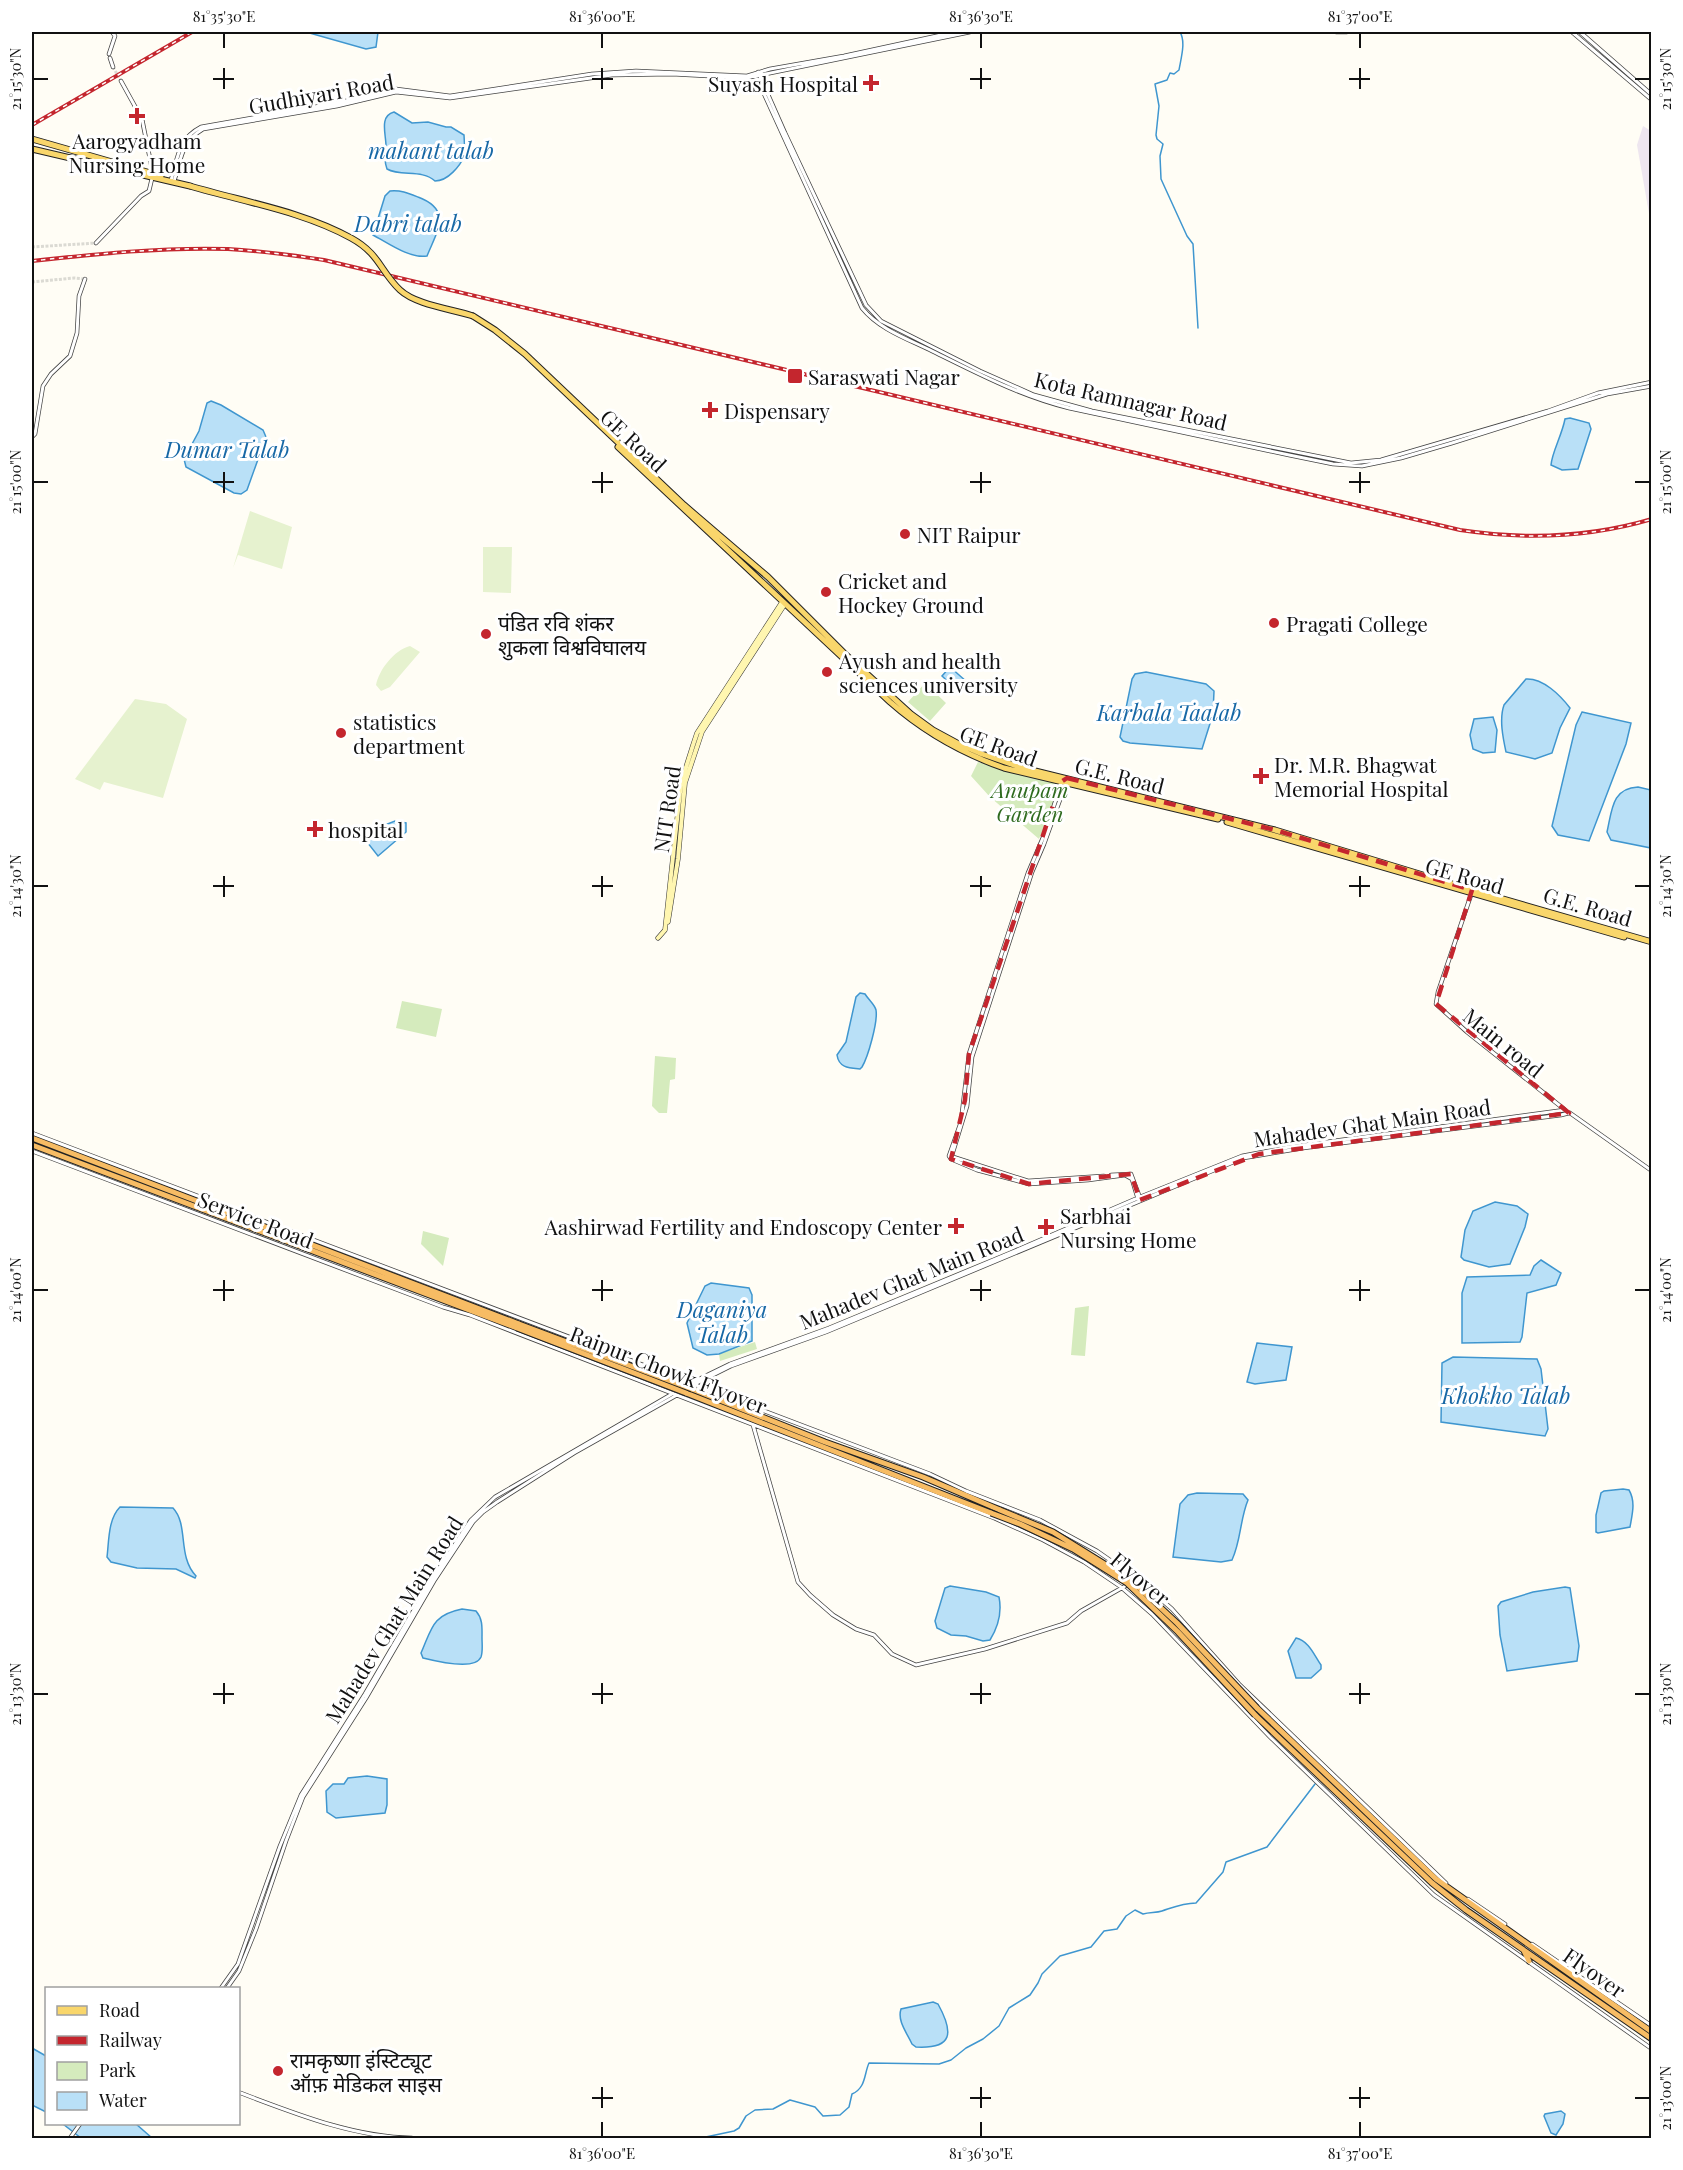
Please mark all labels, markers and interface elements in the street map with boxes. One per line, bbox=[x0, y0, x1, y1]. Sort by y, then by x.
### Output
text: 81°35'30"E bbox=[193, 6, 255, 26]
text: 81°36'00"E bbox=[569, 6, 635, 26]
text: 81°36'30"E bbox=[949, 6, 1013, 26]
text: 81°37'00"E bbox=[1328, 6, 1392, 26]
text: 21°15'30"N bbox=[5, 47, 25, 110]
text: 21°15'30"N bbox=[1655, 47, 1675, 110]
street label: Gudhiyari Road bbox=[246, 66, 396, 120]
place label: Suyash Hospital bbox=[708, 69, 858, 97]
marker: Suyash Hospital bbox=[862, 74, 880, 92]
marker: Aarogyadham Nursing Home bbox=[128, 107, 146, 125]
place label: Aarogyadham Nursing Home bbox=[69, 126, 205, 178]
water label: mahant talab bbox=[368, 135, 494, 165]
water label: Dabri talab bbox=[353, 208, 462, 238]
place label: Saraswati Nagar bbox=[808, 362, 960, 390]
street label: Kota Ramnagar Road bbox=[1032, 364, 1230, 436]
marker: Saraswati Nagar bbox=[786, 367, 804, 385]
place label: Dispensary bbox=[724, 396, 830, 424]
marker: Dispensary bbox=[701, 401, 719, 419]
street label: GE Road bbox=[595, 402, 673, 478]
water label: Dumar Talab bbox=[164, 434, 289, 464]
text: 21°15'00"N bbox=[5, 449, 25, 514]
text: 21°15'00"N bbox=[1655, 449, 1675, 514]
place label: NIT Raipur bbox=[917, 520, 1021, 548]
marker: NIT Raipur bbox=[898, 527, 912, 541]
place label: Cricket and Hockey Ground bbox=[838, 566, 984, 618]
marker: Cricket and Hockey Ground bbox=[819, 585, 833, 599]
place label: पंडित रवि शंकर शुकला विश्वविघालय bbox=[498, 608, 647, 661]
place label: Pragati College bbox=[1286, 609, 1428, 637]
marker: Pragati College bbox=[1267, 616, 1281, 630]
marker: पंडित रवि शंकर शुकला विश्वविघालय bbox=[479, 627, 493, 641]
place label: Ayush and health sciences university bbox=[838, 646, 1018, 698]
marker: Ayush and health sciences university bbox=[820, 665, 834, 679]
water label: Karbala Taalab bbox=[1096, 697, 1241, 727]
place label: statistics department bbox=[353, 707, 465, 759]
street label: GE Road bbox=[956, 718, 1042, 772]
marker: statistics department bbox=[334, 726, 348, 740]
street label: G.E. Road bbox=[1072, 750, 1168, 800]
place label: Dr. M.R. Bhagwat Memorial Hospital bbox=[1274, 750, 1449, 802]
street label: NIT Road bbox=[646, 764, 686, 854]
marker: Dr. M.R. Bhagwat Memorial Hospital bbox=[1252, 767, 1270, 785]
park label: Anupam Garden bbox=[990, 775, 1068, 827]
place label: hospital bbox=[328, 815, 404, 843]
marker: hospital bbox=[306, 820, 324, 838]
street label: GE Road bbox=[1422, 850, 1508, 900]
text: 21°14'30"N bbox=[5, 854, 25, 918]
text: 21°14'30"N bbox=[1655, 854, 1675, 918]
street label: G.E. Road bbox=[1540, 880, 1636, 932]
street label: Main road bbox=[1458, 1001, 1550, 1083]
street label: Mahadev Ghat Main Road bbox=[1252, 1091, 1492, 1153]
street label: Service Road bbox=[194, 1184, 318, 1254]
place label: Sarbhai Nursing Home bbox=[1060, 1201, 1197, 1253]
place label: Aashirwad Fertility and Endoscopy Center bbox=[543, 1212, 943, 1240]
marker: Aashirwad Fertility and Endoscopy Center bbox=[947, 1217, 965, 1235]
marker: Sarbhai Nursing Home bbox=[1037, 1218, 1055, 1236]
street label: Mahadev Ghat Main Road bbox=[795, 1219, 1027, 1335]
text: 21°14'00"N bbox=[5, 1257, 25, 1323]
text: 21°14'00"N bbox=[1655, 1257, 1675, 1323]
water label: Daganiya Talab bbox=[676, 1294, 767, 1349]
street label: Raipur Chowk Flyover bbox=[567, 1319, 772, 1420]
water label: Khokho Talab bbox=[1441, 1380, 1570, 1410]
street label: Mahadev Ghat Main Road bbox=[318, 1510, 468, 1728]
street label: Flyover bbox=[1105, 1545, 1177, 1612]
text: 21°13'30"N bbox=[5, 1662, 25, 1725]
text: 21°13'30"N bbox=[1655, 1662, 1675, 1725]
street label: Flyover bbox=[1558, 1941, 1632, 2004]
legend bbox=[45, 1987, 240, 2125]
text: Road bbox=[99, 1998, 140, 2022]
text: Railway bbox=[99, 2028, 162, 2052]
place label: रामकृष्णा इंस्टिट्यूट ऑफ़ मेडिकल साइस bbox=[290, 2045, 443, 2097]
text: Park bbox=[99, 2058, 136, 2082]
marker: रामकृष्णा इंस्टिट्यूट ऑफ़ मेडिकल साइस bbox=[271, 2064, 285, 2078]
text: 21°13'00"N bbox=[1655, 2065, 1675, 2130]
text: Water bbox=[98, 2088, 147, 2112]
text: 81°36'00"E bbox=[569, 2143, 635, 2163]
text: 81°36'30"E bbox=[949, 2143, 1013, 2163]
text: 81°37'00"E bbox=[1328, 2143, 1392, 2163]

